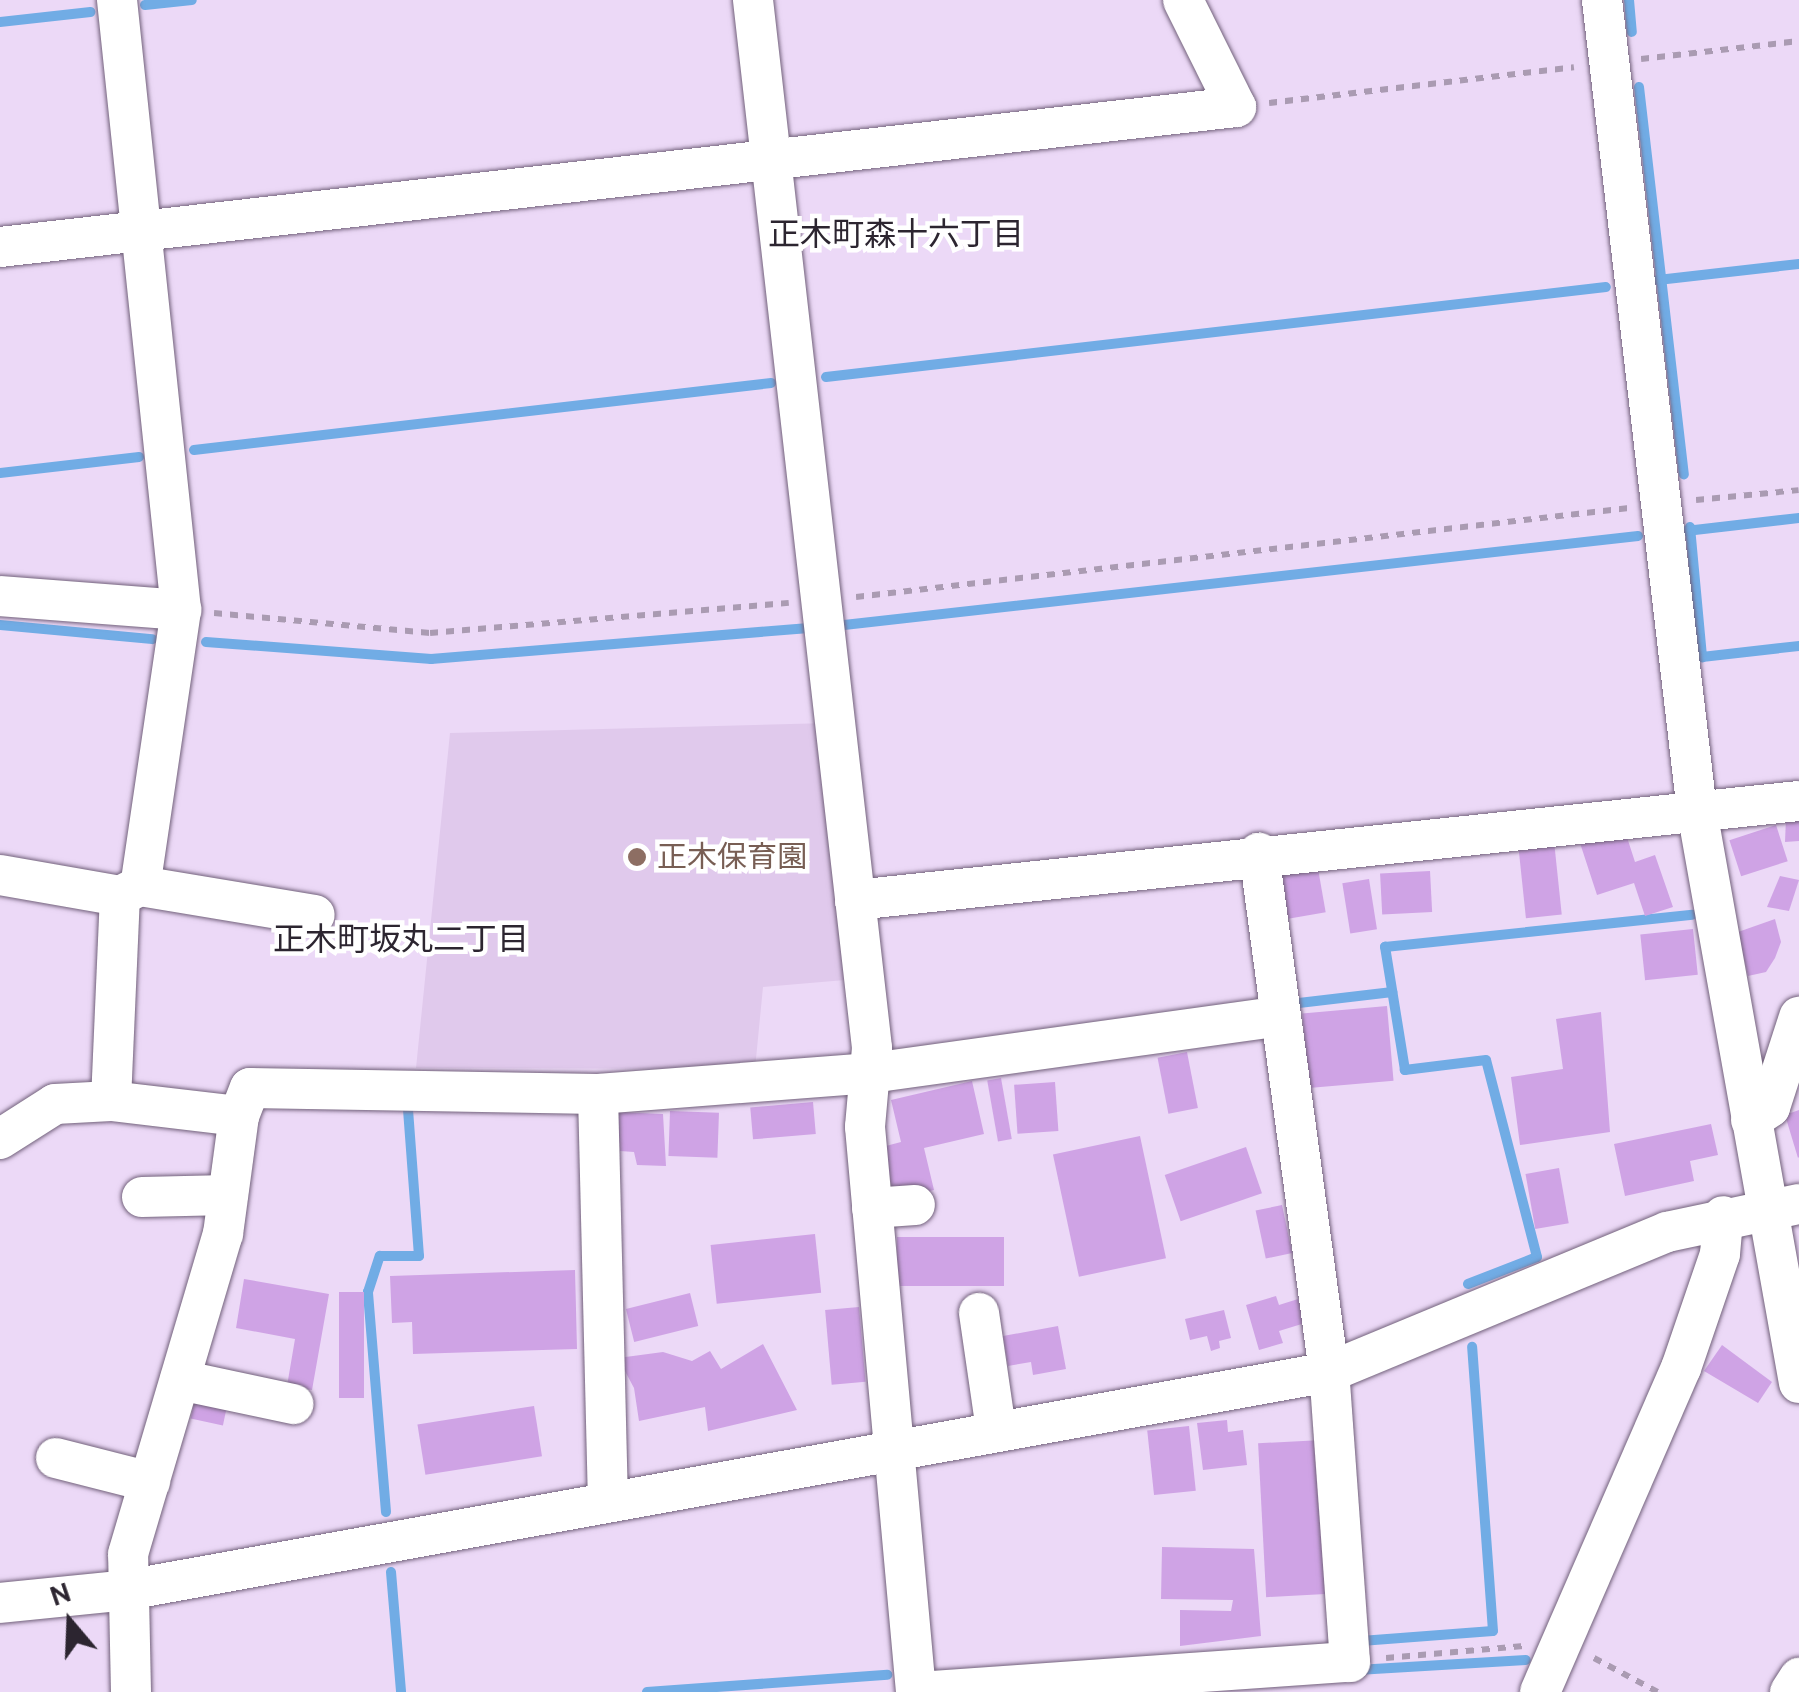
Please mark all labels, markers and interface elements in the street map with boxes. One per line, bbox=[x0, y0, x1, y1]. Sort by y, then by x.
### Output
district label: 正木町森十六丁目 bbox=[768, 215, 1024, 253]
place label: 正木保育園 bbox=[657, 839, 807, 875]
marker: 正木保育園 bbox=[626, 846, 648, 868]
district label: 正木町坂丸二丁目 bbox=[273, 920, 529, 958]
north arrow bbox=[20, 1572, 120, 1672]
text: N bbox=[45, 1574, 75, 1613]

